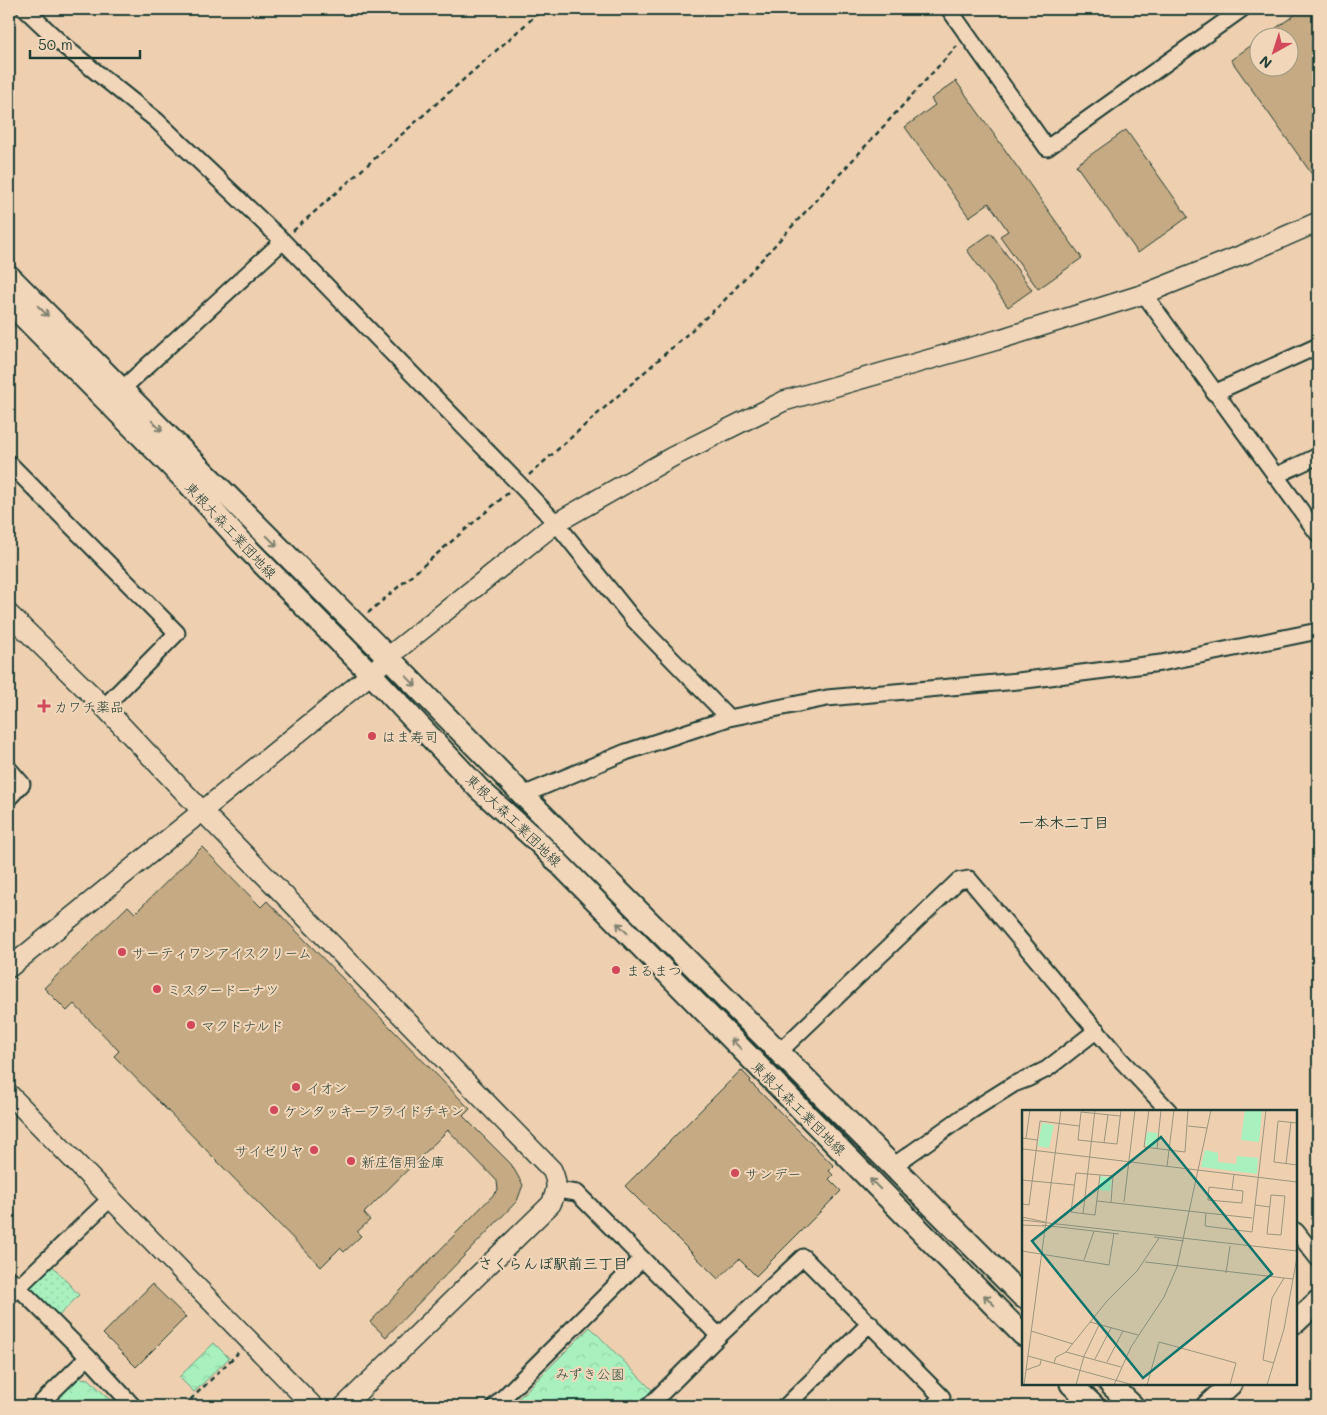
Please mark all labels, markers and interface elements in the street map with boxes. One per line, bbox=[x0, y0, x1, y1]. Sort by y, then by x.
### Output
scale bar bbox=[30, 28, 140, 60]
north arrow bbox=[1250, 28, 1300, 78]
text: 50 m bbox=[38, 34, 73, 54]
text: N bbox=[1255, 52, 1276, 73]
one-way arrow bbox=[37, 304, 49, 317]
one-way arrow bbox=[151, 420, 163, 432]
street label: 東根大森工業団地線 bbox=[181, 477, 281, 583]
one-way arrow bbox=[266, 535, 278, 547]
one-way arrow bbox=[405, 675, 418, 687]
place label: カワチ薬品 bbox=[54, 697, 124, 716]
marker: カワチ薬品 bbox=[38, 700, 50, 712]
place label: はま寿司 bbox=[382, 727, 438, 746]
marker: はま寿司 bbox=[366, 730, 378, 742]
street label: 東根大森工業団地線 bbox=[462, 769, 566, 871]
district label: 一本木二丁目 bbox=[1019, 812, 1109, 832]
one-way arrow bbox=[616, 922, 629, 934]
place label: サーティワンアイスクリーム bbox=[132, 943, 312, 962]
marker: サーティワンアイスクリーム bbox=[116, 946, 128, 958]
place label: まるまつ bbox=[626, 961, 682, 980]
marker: まるまつ bbox=[610, 964, 622, 976]
place label: ミスタードーナツ bbox=[167, 980, 279, 999]
marker: ミスタードーナツ bbox=[151, 983, 163, 995]
place label: マクドナルド bbox=[201, 1016, 284, 1035]
marker: マクドナルド bbox=[185, 1019, 197, 1031]
one-way arrow bbox=[731, 1038, 743, 1050]
street label: 東根大森工業団地線 bbox=[748, 1057, 850, 1159]
place label: イオン bbox=[306, 1078, 347, 1097]
marker: イオン bbox=[290, 1081, 302, 1093]
place label: ケンタッキーフライドチキン bbox=[284, 1101, 464, 1120]
marker: ケンタッキーフライドチキン bbox=[268, 1104, 280, 1116]
inset map bbox=[1022, 1110, 1297, 1385]
place label: サイゼリヤ bbox=[235, 1141, 304, 1160]
marker: サイゼリヤ bbox=[308, 1144, 320, 1156]
place label: 新庄信用金庫 bbox=[361, 1152, 445, 1171]
marker: 新庄信用金庫 bbox=[345, 1155, 357, 1167]
place label: サンデー bbox=[745, 1164, 802, 1183]
marker: サンデー bbox=[729, 1167, 741, 1179]
one-way arrow bbox=[869, 1178, 881, 1191]
district label: さくらんぼ駅前三丁目 bbox=[478, 1253, 628, 1273]
one-way arrow bbox=[983, 1294, 995, 1306]
park label: みずき公園 bbox=[555, 1364, 625, 1383]

